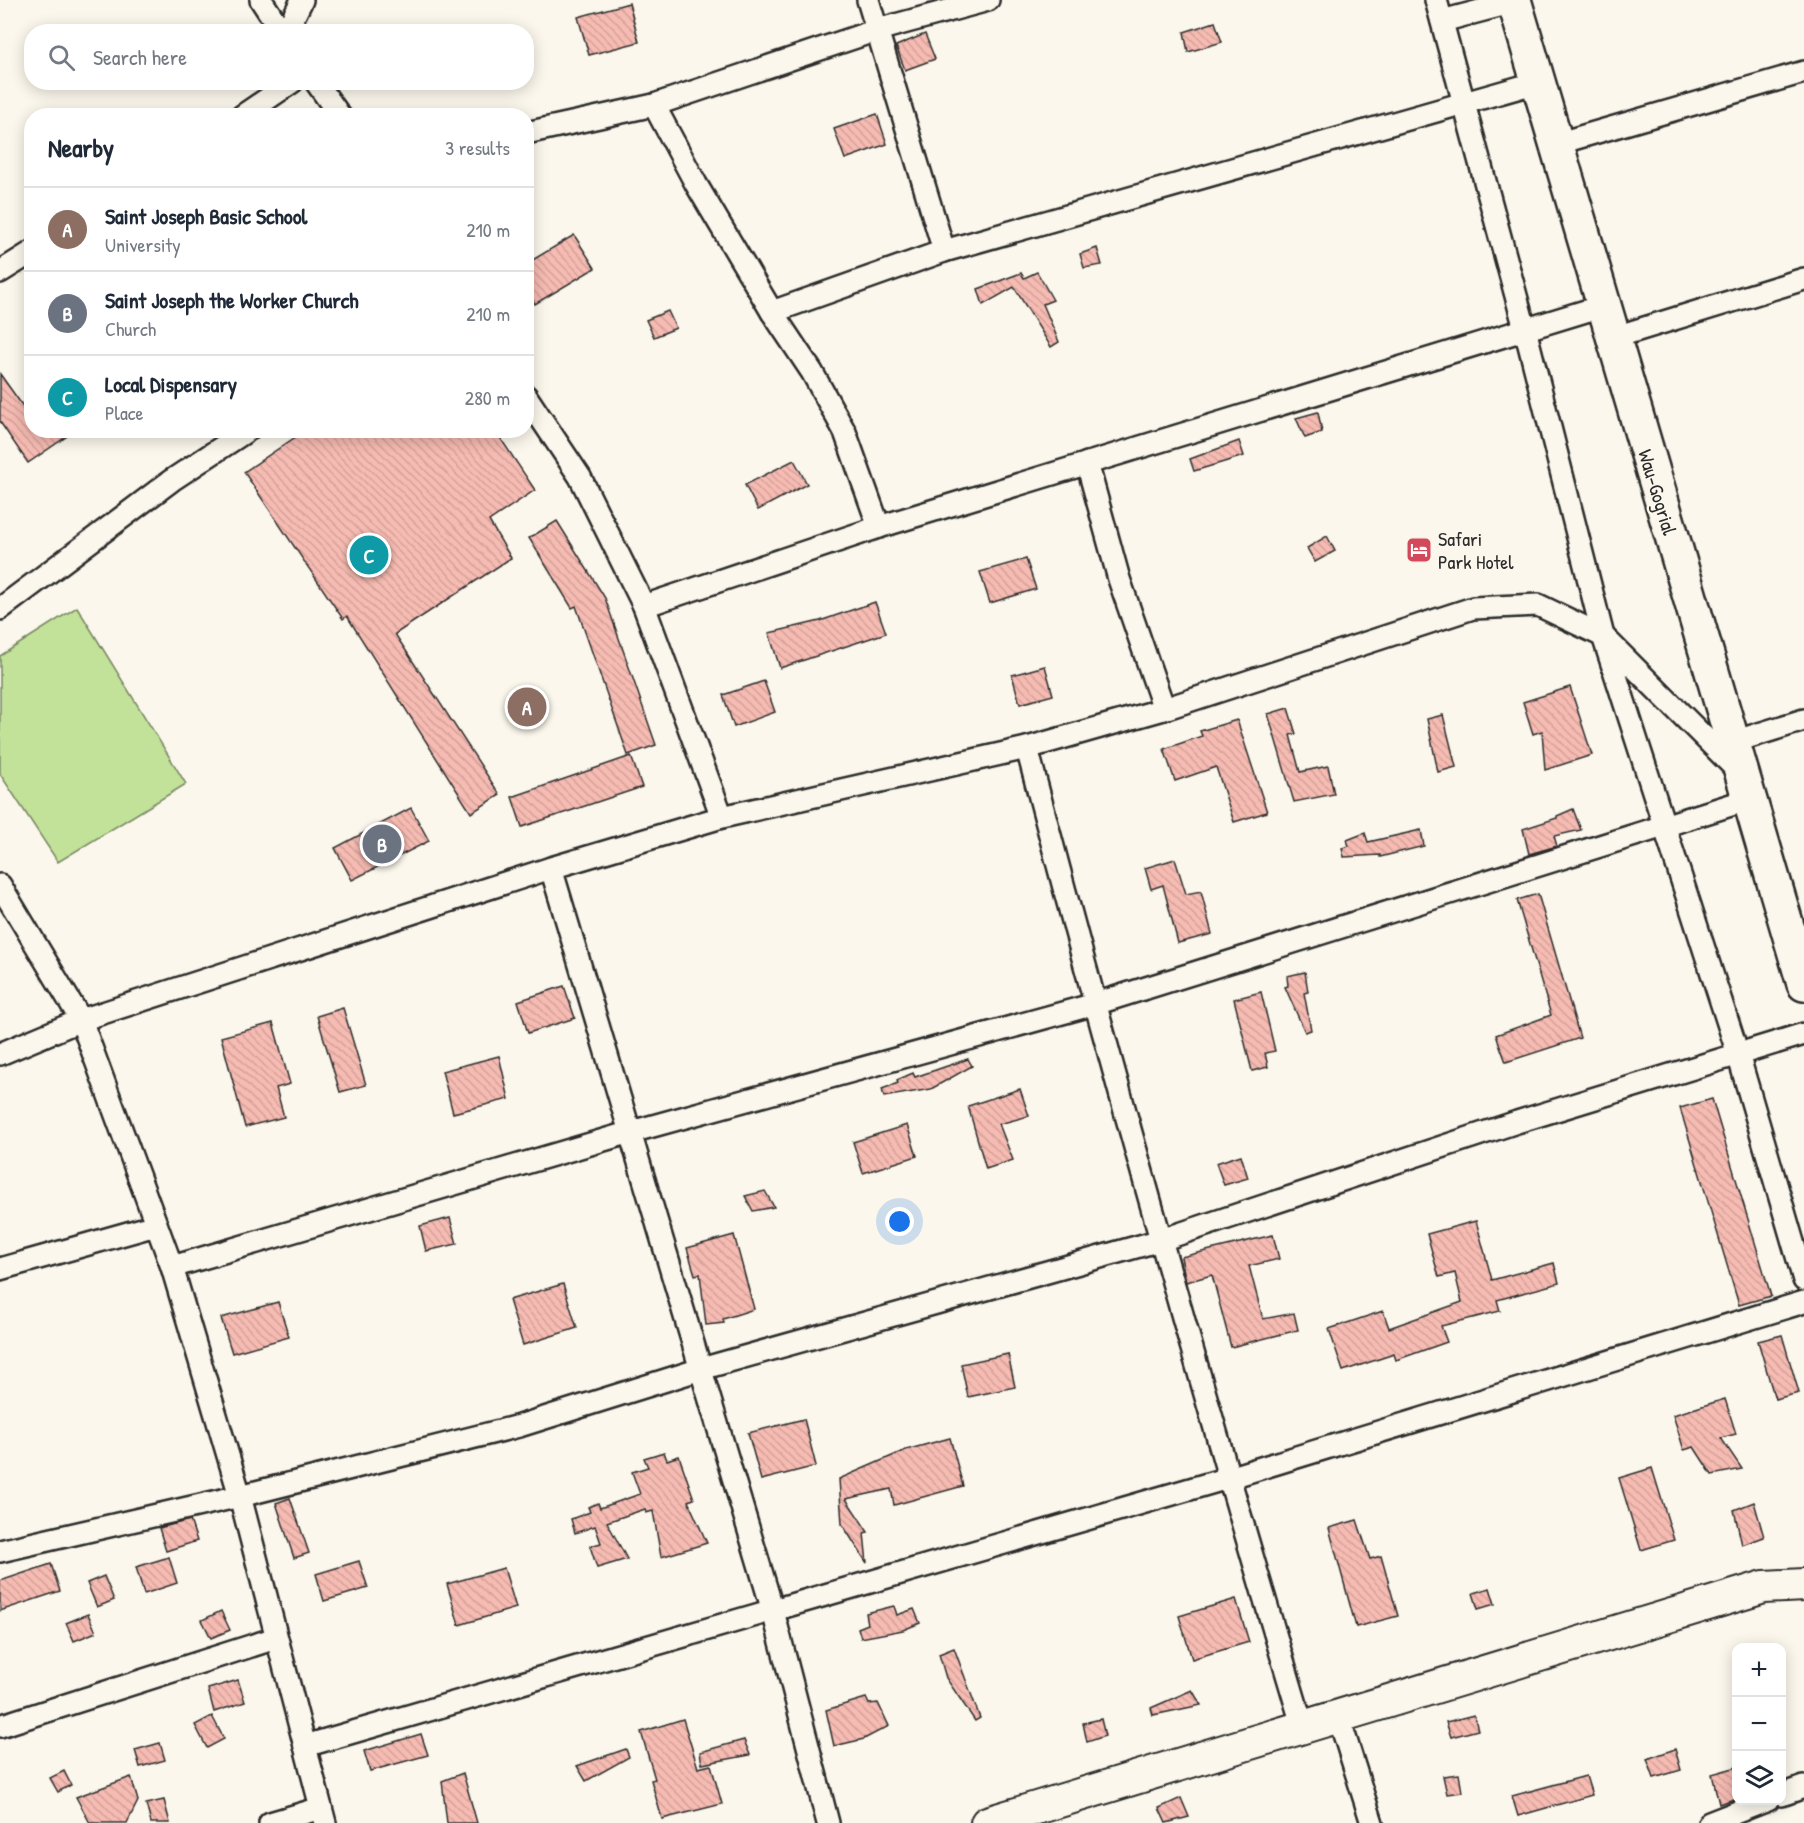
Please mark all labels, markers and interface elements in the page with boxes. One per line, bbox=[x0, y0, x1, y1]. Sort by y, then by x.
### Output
search box bbox=[24, 24, 534, 90]
icon: search bbox=[45, 41, 78, 74]
text: Search here bbox=[93, 42, 187, 72]
text: Nearby bbox=[48, 130, 114, 165]
text: 3 results bbox=[445, 134, 510, 161]
text: Saint Joseph Basic School bbox=[105, 201, 307, 231]
text: A bbox=[63, 216, 72, 243]
text: 210 m bbox=[466, 216, 510, 243]
text: University bbox=[105, 231, 181, 258]
text: Saint Joseph the Worker Church bbox=[105, 285, 358, 315]
text: B bbox=[62, 300, 73, 327]
text: 210 m bbox=[466, 300, 510, 327]
text: Church bbox=[105, 315, 156, 342]
text: Local Dispensary bbox=[105, 369, 237, 399]
text: C bbox=[62, 384, 73, 411]
text: 280 m bbox=[465, 384, 510, 411]
text: Place bbox=[105, 399, 144, 426]
street label: Wau-Gogrial bbox=[1632, 446, 1684, 539]
place label: Safari Park Hotel bbox=[1438, 525, 1514, 575]
pin: C bbox=[350, 532, 388, 578]
hotel icon: Safari Park Hotel bbox=[1404, 535, 1434, 565]
pin: A bbox=[508, 684, 546, 730]
pin: B bbox=[362, 822, 401, 866]
your location bbox=[885, 1207, 914, 1236]
map controls bbox=[1732, 1643, 1786, 1805]
button: + bbox=[1732, 1643, 1786, 1697]
button: − bbox=[1732, 1697, 1786, 1751]
button: layers bbox=[1732, 1751, 1786, 1805]

